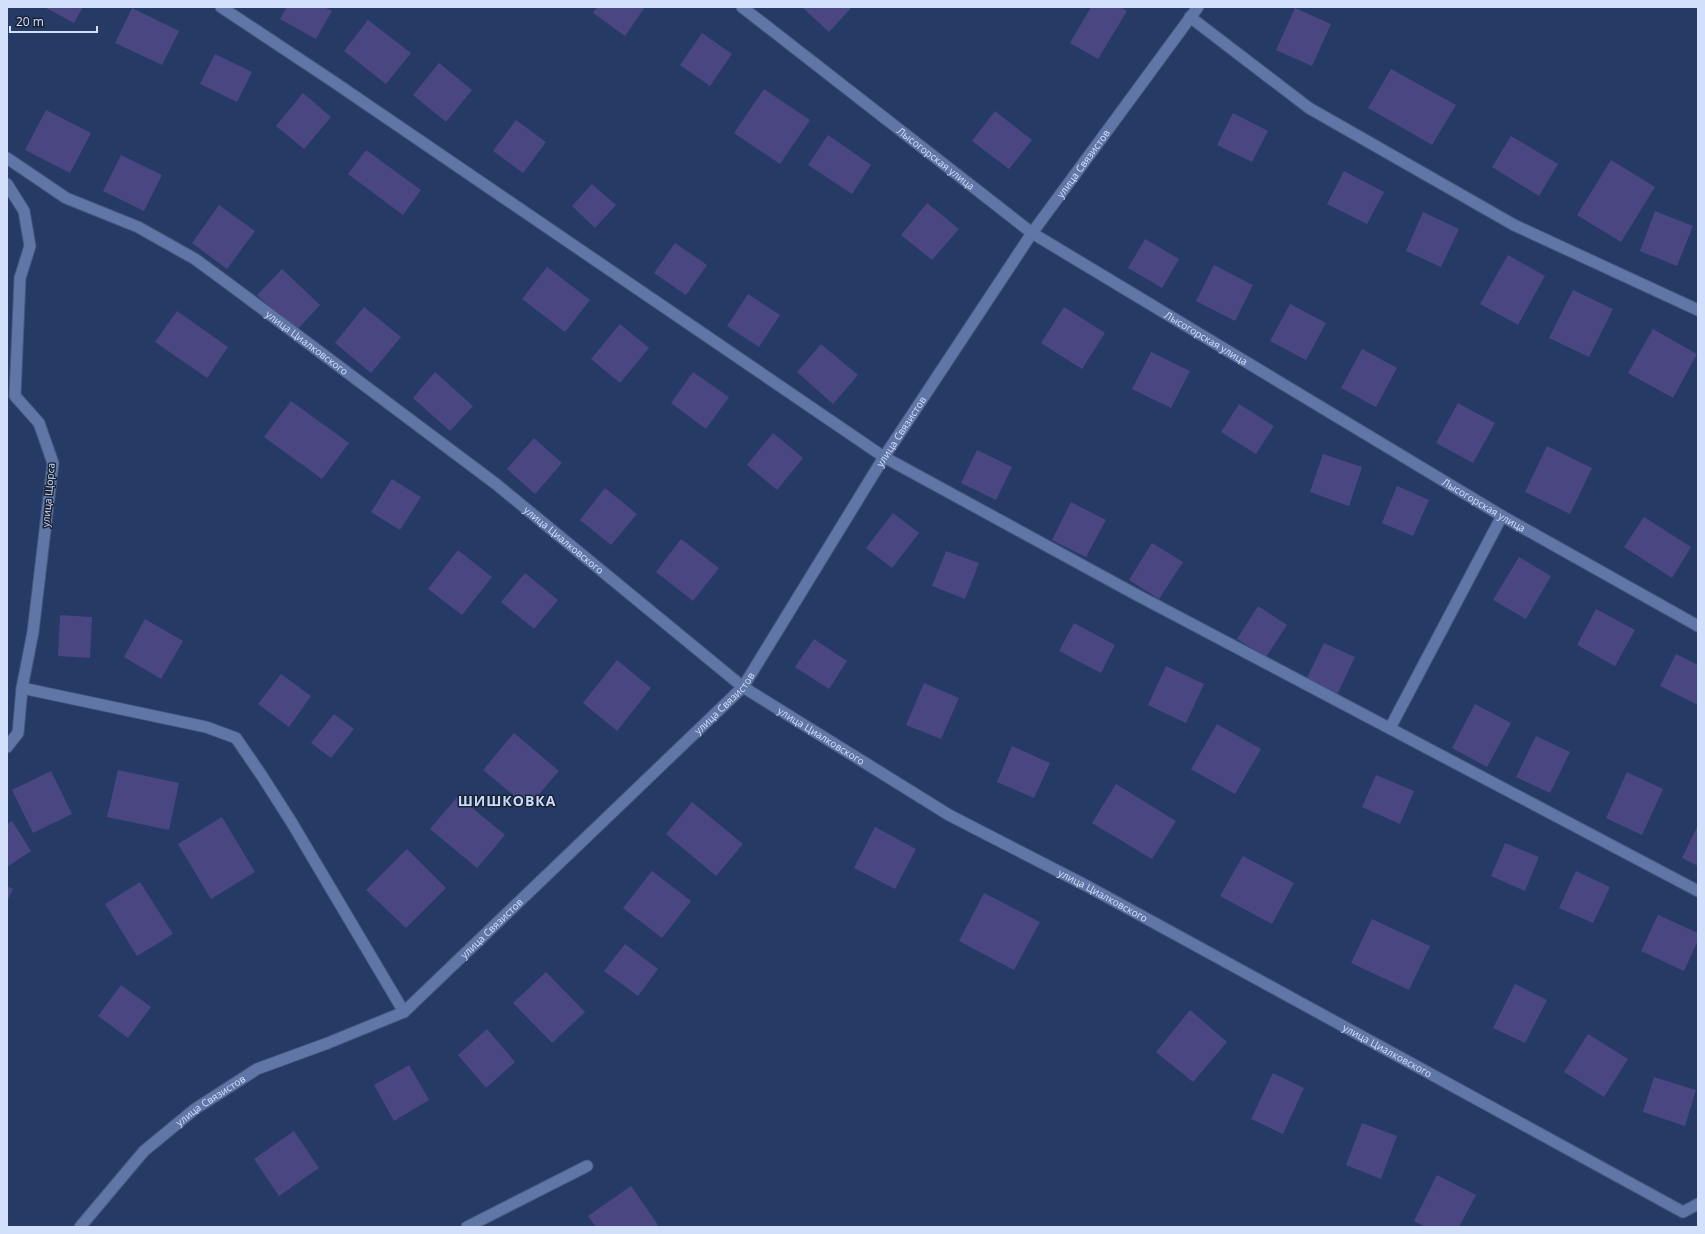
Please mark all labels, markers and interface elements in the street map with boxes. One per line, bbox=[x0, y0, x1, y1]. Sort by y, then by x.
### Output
scale bar bbox=[10, 8, 97, 34]
text: 20 m bbox=[16, 13, 44, 30]
street label: Лысогорская улица bbox=[894, 124, 978, 193]
street label: улица Связистов bbox=[1053, 126, 1113, 201]
street label: улица Циалковского bbox=[263, 307, 351, 378]
street label: Лысогорская улица bbox=[1162, 307, 1250, 368]
street label: улица Связистов bbox=[873, 393, 929, 469]
street label: улица Щорса bbox=[38, 462, 58, 528]
street label: Лысогорская улица bbox=[1440, 475, 1528, 535]
street label: улица Циалковского bbox=[521, 503, 607, 577]
street label: улица Связистов bbox=[691, 669, 758, 737]
street label: улица Циалковского bbox=[775, 703, 867, 768]
district label: ШИШКОВКА bbox=[458, 791, 556, 810]
street label: улица Циалковского bbox=[1056, 865, 1150, 925]
street label: улица Связистов bbox=[457, 895, 526, 961]
street label: улица Циалковского bbox=[1340, 1020, 1435, 1080]
street label: улица Связистов bbox=[173, 1071, 248, 1129]

